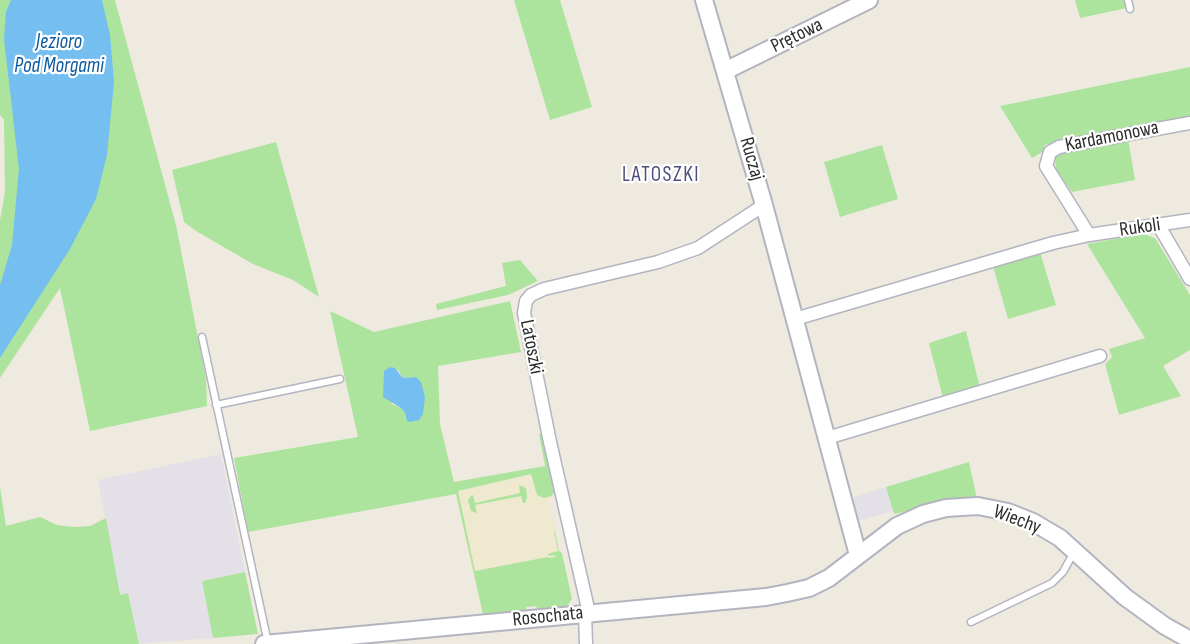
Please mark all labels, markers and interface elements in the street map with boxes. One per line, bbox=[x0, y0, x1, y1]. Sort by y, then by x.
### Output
street label: Prętowa bbox=[767, 13, 827, 59]
water label: Jezioro Pod Morgami bbox=[14, 30, 104, 80]
street label: Kardamonowa bbox=[1063, 116, 1161, 158]
street label: Ruczaj bbox=[733, 135, 769, 183]
district label: LATOSZKI bbox=[622, 163, 700, 189]
street label: Rukoli bbox=[1118, 213, 1162, 243]
street label: Latoszki bbox=[514, 318, 548, 376]
street label: Wiechy bbox=[990, 500, 1044, 540]
street label: Rosochata bbox=[512, 601, 584, 633]

